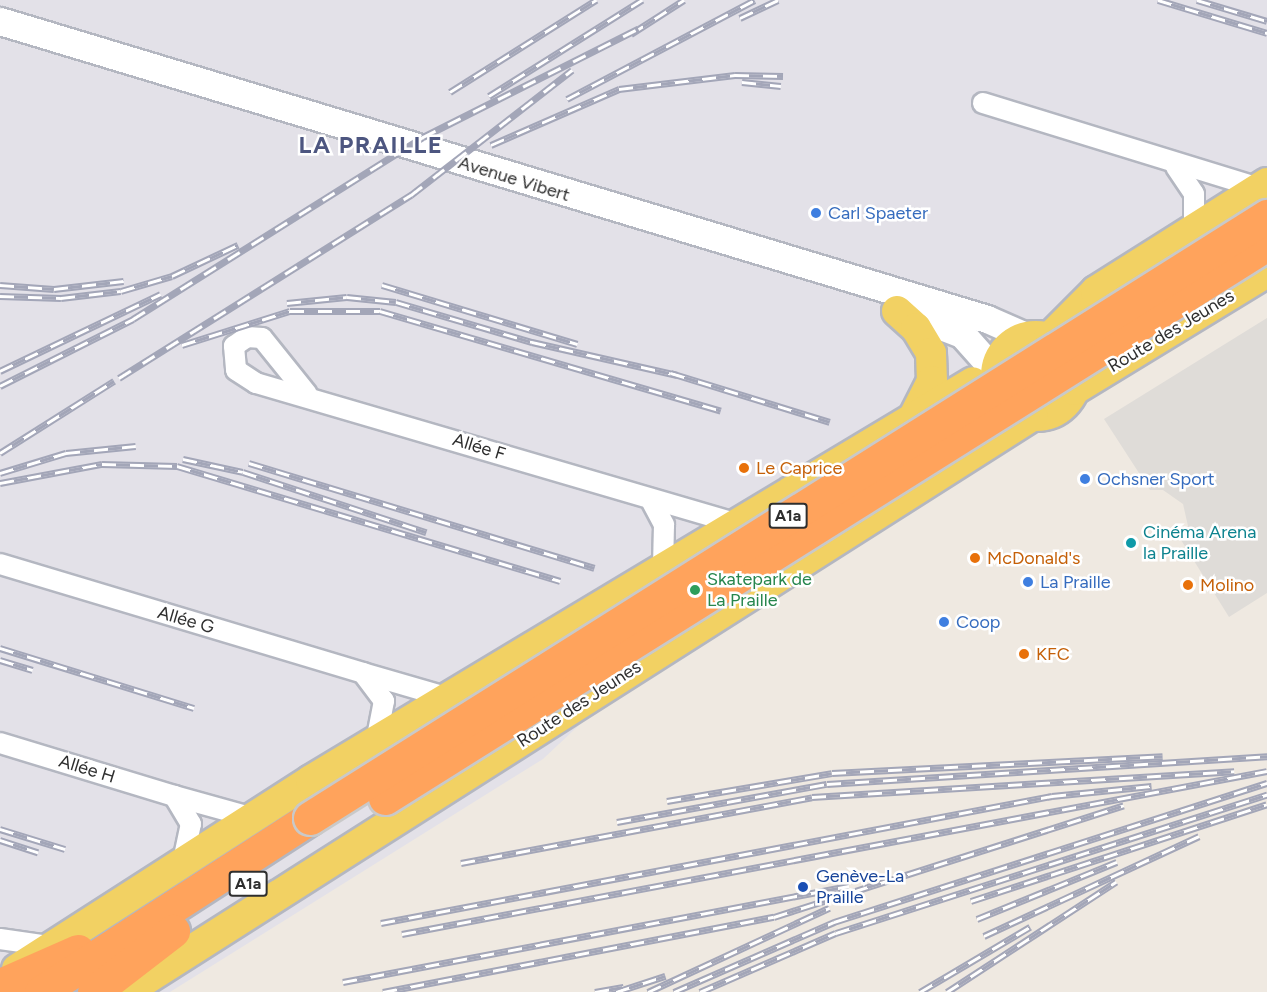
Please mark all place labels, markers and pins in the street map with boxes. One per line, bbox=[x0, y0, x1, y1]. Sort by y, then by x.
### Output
place label: Carl Spaeter bbox=[828, 202, 928, 224]
marker: Carl Spaeter bbox=[809, 206, 823, 220]
place label: Le Caprice bbox=[756, 457, 842, 479]
marker: Le Caprice bbox=[737, 461, 751, 475]
place label: Ochsner Sport bbox=[1097, 468, 1215, 490]
marker: Ochsner Sport bbox=[1078, 472, 1092, 486]
place label: Cinéma Arena la Praille bbox=[1143, 522, 1256, 564]
marker: Cinéma Arena la Praille bbox=[1124, 536, 1138, 550]
place label: McDonald's bbox=[987, 547, 1081, 569]
marker: McDonald's bbox=[968, 551, 982, 565]
place label: Skatepark de La Praille bbox=[707, 569, 812, 612]
place label: La Praille bbox=[1040, 571, 1111, 593]
place label: Molino bbox=[1200, 574, 1254, 596]
marker: La Praille bbox=[1021, 575, 1035, 589]
marker: Molino bbox=[1181, 578, 1195, 592]
marker: Skatepark de La Praille bbox=[688, 583, 702, 597]
place label: Coop bbox=[956, 611, 1000, 633]
marker: Coop bbox=[937, 615, 951, 629]
place label: KFC bbox=[1036, 643, 1070, 665]
marker: KFC bbox=[1017, 647, 1031, 661]
place label: Genève-La Praille bbox=[816, 866, 904, 908]
marker: Genève-La Praille bbox=[794, 878, 812, 896]

